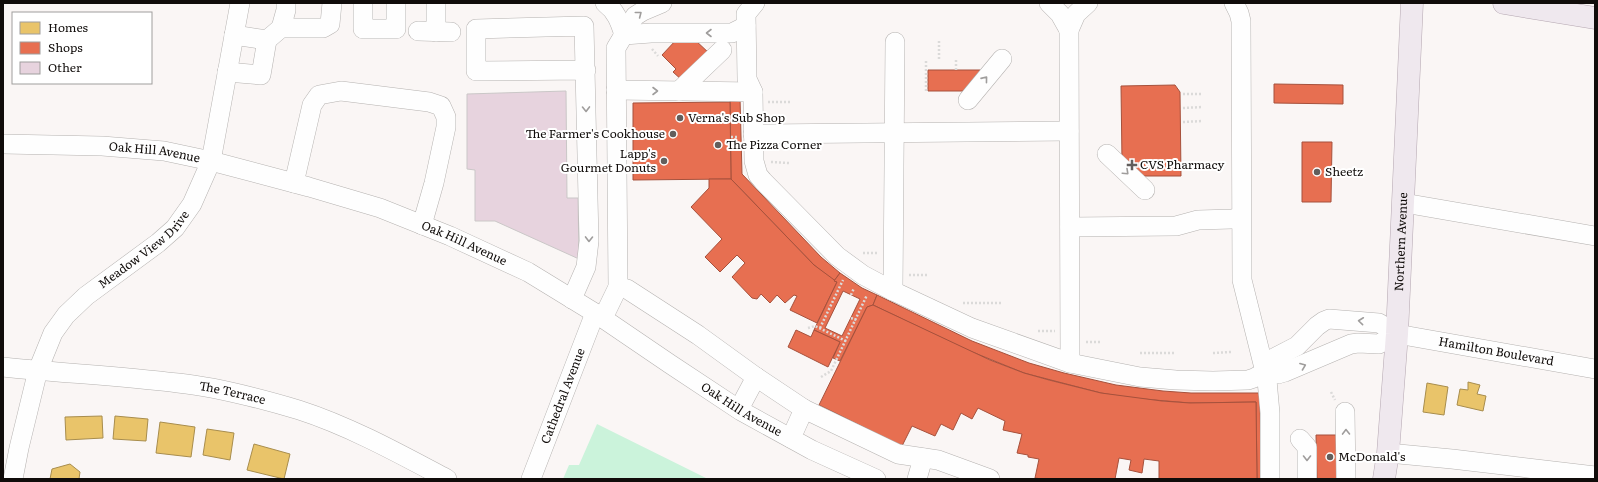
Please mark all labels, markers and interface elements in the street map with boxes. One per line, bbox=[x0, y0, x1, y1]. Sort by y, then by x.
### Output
legend bbox=[12, 12, 152, 84]
one-way arrow bbox=[634, 12, 641, 19]
text: Homes bbox=[48, 18, 88, 36]
one-way arrow bbox=[706, 29, 712, 37]
text: Shops bbox=[48, 38, 83, 56]
text: Other bbox=[48, 58, 82, 76]
one-way arrow bbox=[980, 77, 987, 84]
one-way arrow bbox=[652, 87, 658, 95]
one-way arrow bbox=[582, 106, 591, 112]
place label: Verna's Sub Shop bbox=[688, 108, 785, 126]
marker: Verna's Sub Shop bbox=[675, 113, 685, 123]
place label: The Farmer's Cookhouse bbox=[525, 124, 665, 142]
marker: The Farmer's Cookhouse bbox=[668, 129, 678, 139]
place label: The Pizza Corner bbox=[726, 135, 822, 153]
street label: Oak Hill Avenue bbox=[108, 137, 202, 166]
marker: The Pizza Corner bbox=[713, 140, 723, 150]
place label: Lapp's Gourmet Donuts bbox=[561, 144, 657, 176]
place label: CVS Pharmacy bbox=[1140, 155, 1224, 173]
marker: Lapp's Gourmet Donuts bbox=[659, 156, 669, 166]
marker: CVS Pharmacy bbox=[1127, 160, 1137, 170]
place label: Sheetz bbox=[1325, 162, 1363, 180]
one-way arrow bbox=[1121, 167, 1129, 175]
marker: Sheetz bbox=[1312, 167, 1322, 177]
street label: Northern Avenue bbox=[1389, 192, 1411, 292]
street label: Meadow View Drive bbox=[94, 206, 193, 292]
street label: Oak Hill Avenue bbox=[419, 216, 510, 269]
one-way arrow bbox=[585, 236, 593, 242]
one-way arrow bbox=[1358, 317, 1364, 326]
street label: Hamilton Boulevard bbox=[1437, 332, 1556, 370]
street label: Cathedral Avenue bbox=[535, 345, 589, 446]
one-way arrow bbox=[1299, 362, 1306, 370]
street label: The Terrace bbox=[198, 376, 268, 408]
street label: Oak Hill Avenue bbox=[698, 377, 786, 440]
one-way arrow bbox=[1341, 429, 1350, 435]
place label: McDonald's bbox=[1338, 447, 1406, 465]
marker: McDonald's bbox=[1325, 452, 1335, 462]
one-way arrow bbox=[1303, 455, 1311, 461]

